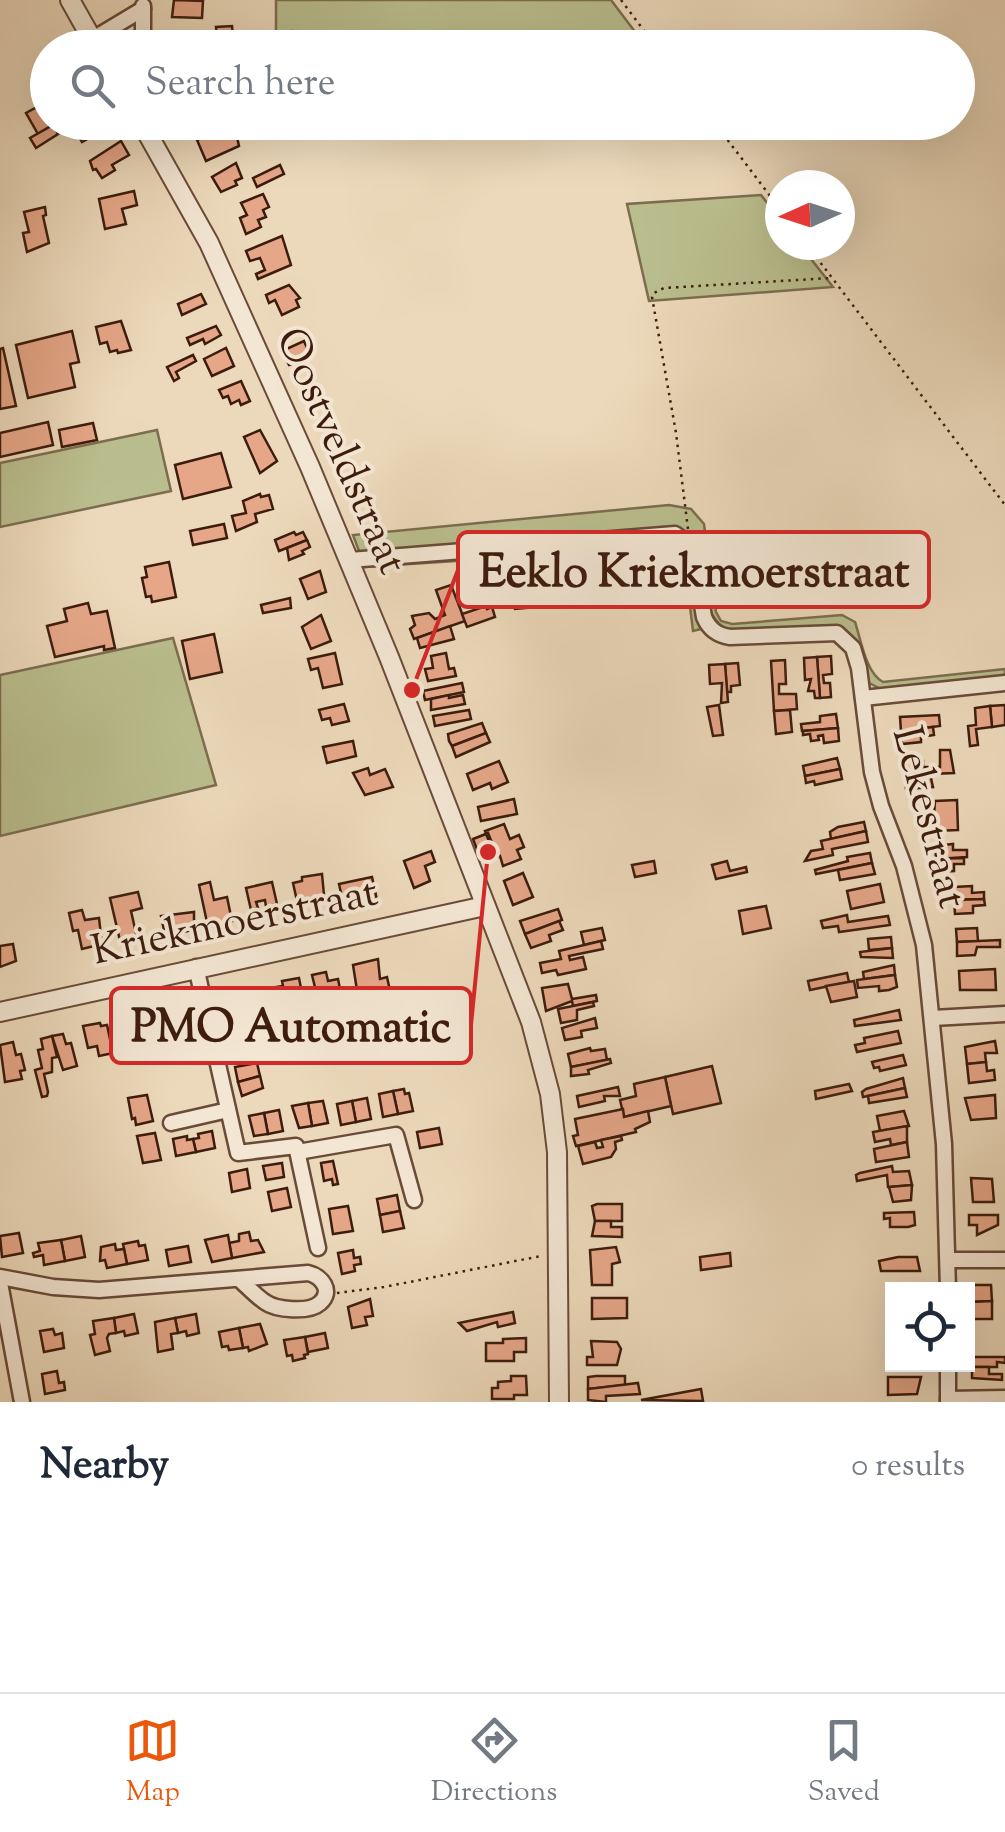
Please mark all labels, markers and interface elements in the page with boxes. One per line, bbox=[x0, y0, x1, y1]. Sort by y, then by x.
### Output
search box bbox=[30, 30, 975, 140]
icon: search bbox=[65, 58, 120, 113]
text: Search here bbox=[145, 58, 336, 112]
north arrow bbox=[765, 170, 855, 260]
street label: Oostveldstraat bbox=[258, 319, 420, 585]
callout: Eeklo Kriekmoerstraat bbox=[458, 532, 929, 607]
text: Eeklo Kriekmoerstraat bbox=[479, 543, 910, 608]
street label: Lekestraat bbox=[874, 721, 980, 915]
street label: Kriekmoerstraat bbox=[86, 864, 384, 984]
callout: PMO Automatic bbox=[111, 988, 471, 1063]
text: PMO Automatic bbox=[131, 998, 451, 1063]
map controls bbox=[885, 1282, 975, 1372]
button: locate bbox=[885, 1282, 975, 1372]
text: Nearby bbox=[40, 1437, 169, 1497]
text: 0 results bbox=[851, 1444, 965, 1490]
tab: Map bbox=[125, 1713, 180, 1813]
tab: Directions bbox=[431, 1713, 557, 1813]
tab: Saved bbox=[808, 1713, 880, 1813]

